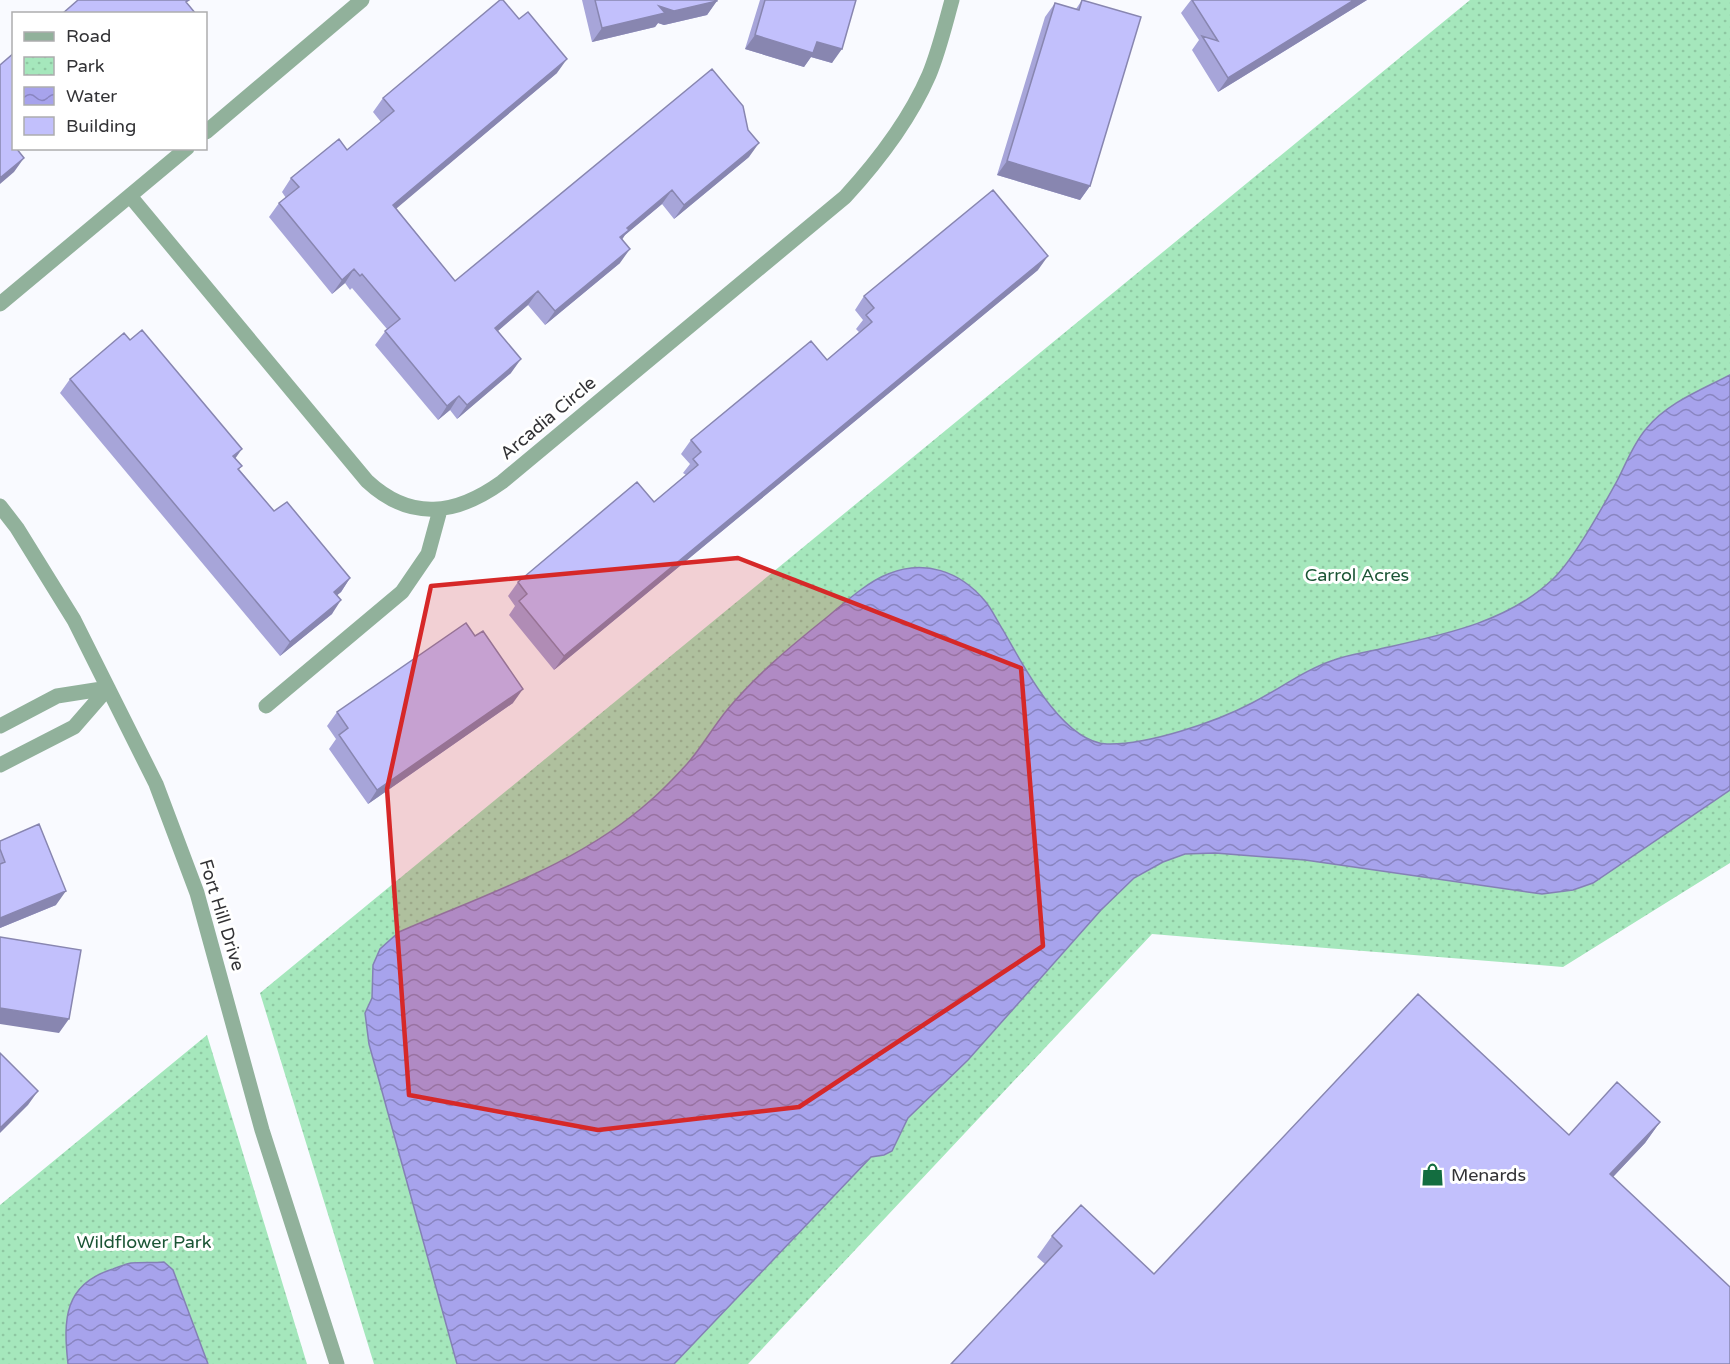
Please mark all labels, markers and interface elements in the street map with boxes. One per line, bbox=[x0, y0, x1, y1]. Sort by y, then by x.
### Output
legend bbox=[12, 12, 207, 150]
text: Road bbox=[66, 25, 111, 47]
text: Park bbox=[66, 55, 105, 77]
text: Water bbox=[66, 85, 117, 107]
text: Building bbox=[66, 115, 136, 137]
street label: Arcadia Circle bbox=[496, 372, 600, 464]
park label: Carrol Acres bbox=[1305, 564, 1409, 586]
street label: Fort Hill Drive bbox=[195, 857, 249, 973]
shop icon: Menards bbox=[1420, 1162, 1446, 1188]
place label: Menards bbox=[1451, 1164, 1526, 1186]
park label: Wildflower Park bbox=[77, 1231, 212, 1253]

